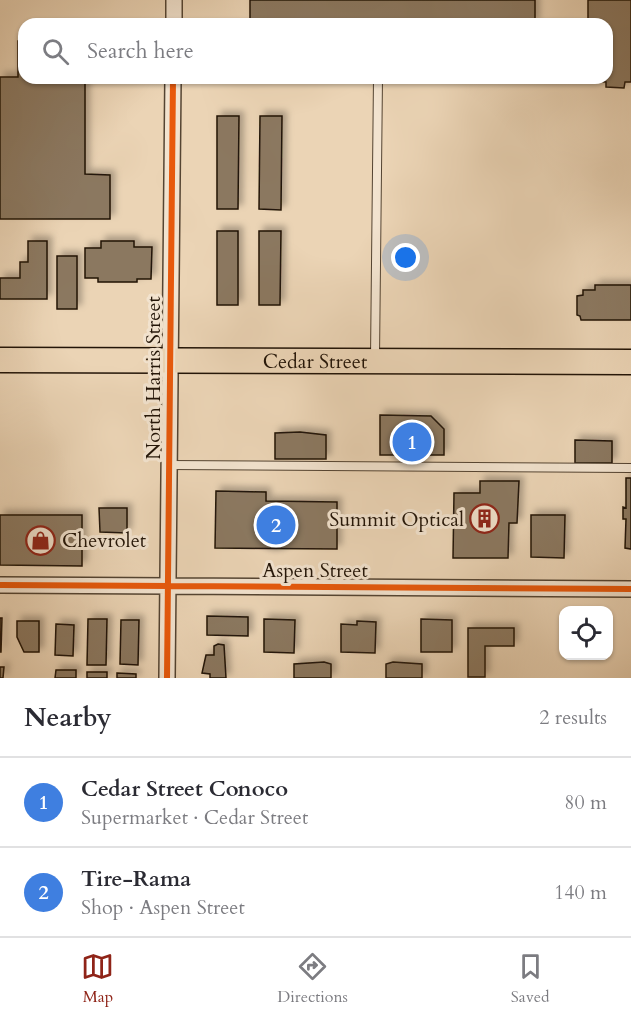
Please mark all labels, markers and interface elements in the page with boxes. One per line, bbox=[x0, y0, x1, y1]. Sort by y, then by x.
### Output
search box bbox=[18, 18, 613, 84]
icon: search bbox=[39, 35, 72, 68]
text: Search here bbox=[87, 36, 194, 66]
your location bbox=[391, 243, 420, 272]
street label: North Harris Street bbox=[140, 296, 167, 460]
street label: Cedar Street bbox=[263, 348, 368, 375]
pin: 1 bbox=[392, 420, 432, 464]
pin: 2 bbox=[256, 502, 296, 548]
building icon: Summit Optical bbox=[469, 503, 501, 535]
place label: Summit Optical bbox=[329, 506, 464, 533]
shop icon: Chevrolet bbox=[25, 524, 57, 556]
place label: Chevrolet bbox=[62, 527, 147, 554]
street label: Aspen Street bbox=[262, 557, 368, 584]
map controls bbox=[559, 606, 613, 660]
button: locate bbox=[559, 606, 613, 660]
text: Nearby bbox=[24, 700, 112, 735]
text: 2 results bbox=[539, 704, 607, 731]
text: Cedar Street Conoco bbox=[81, 774, 288, 804]
text: 1 bbox=[38, 789, 49, 816]
text: 80 m bbox=[564, 789, 607, 816]
text: Supermarket · Cedar Street bbox=[81, 804, 308, 831]
text: Tire-Rama bbox=[81, 864, 191, 894]
text: 2 bbox=[38, 879, 49, 906]
text: 140 m bbox=[554, 879, 607, 906]
text: Shop · Aspen Street bbox=[81, 894, 245, 921]
tab: Map bbox=[81, 950, 114, 1008]
tab: Directions bbox=[277, 950, 348, 1008]
tab: Saved bbox=[511, 950, 550, 1008]

